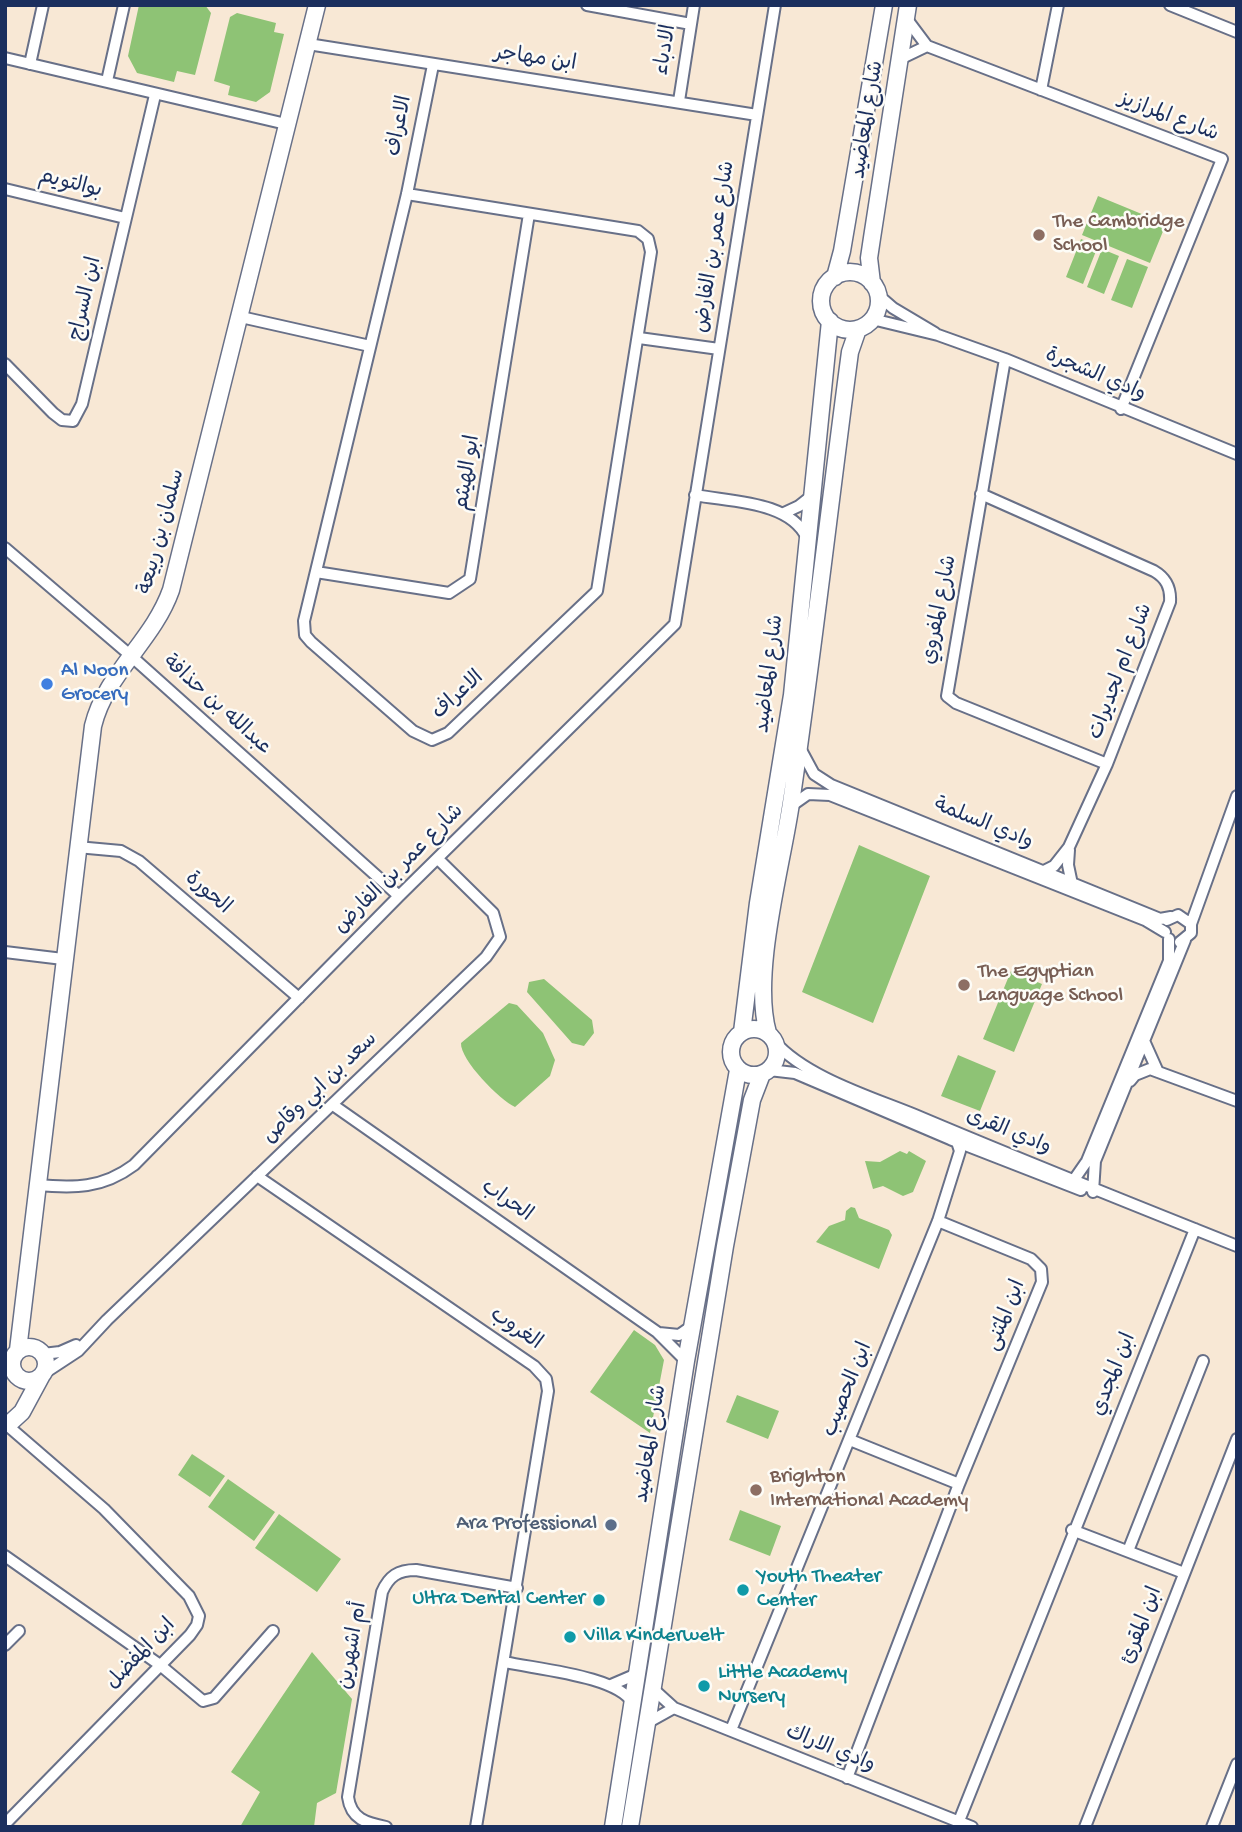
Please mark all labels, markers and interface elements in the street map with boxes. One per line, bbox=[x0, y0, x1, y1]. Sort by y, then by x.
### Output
street label: الادباء bbox=[651, 23, 683, 77]
street label: ابن مهاجر bbox=[492, 42, 578, 78]
street label: شارع المعاضيد bbox=[847, 59, 891, 181]
street label: شارع المرازيز bbox=[1114, 87, 1222, 149]
street label: الاعراف bbox=[383, 94, 419, 158]
street label: شارع عمر بن الفارض bbox=[690, 159, 742, 335]
street label: بوالتويم bbox=[36, 165, 104, 205]
place label: The Cambridge School bbox=[1053, 210, 1184, 260]
marker: The Cambridge School bbox=[1031, 227, 1047, 243]
street label: ابن السراج bbox=[65, 255, 109, 343]
street label: وادي الشجرة bbox=[1041, 344, 1149, 408]
street label: ابو الهيثم bbox=[451, 433, 487, 513]
street label: سلمان بن ربيعة bbox=[134, 467, 192, 597]
street label: شارع المفروي bbox=[918, 553, 964, 667]
street label: شارع ام لجديرات bbox=[1085, 600, 1159, 744]
street label: شارع المعاضيد bbox=[751, 613, 791, 735]
street label: عبدالله بن حذافة bbox=[157, 651, 275, 761]
place label: Al Noon Grocery bbox=[61, 659, 128, 709]
street label: الاعراف bbox=[428, 666, 490, 726]
marker: Al Noon Grocery bbox=[39, 676, 55, 692]
street label: وادي السلمة bbox=[930, 794, 1036, 856]
street label: شارع عمر بن الفارض bbox=[330, 800, 470, 940]
street label: الحورة bbox=[179, 867, 235, 921]
place label: The Egyptian Language School bbox=[978, 960, 1123, 1010]
marker: The Egyptian Language School bbox=[956, 977, 972, 993]
street label: سعد بن ابي وقاص bbox=[258, 1028, 384, 1150]
street label: وادي القرى bbox=[962, 1105, 1054, 1161]
street label: الحراب bbox=[475, 1175, 537, 1229]
street label: ابن المثنى bbox=[981, 1277, 1033, 1355]
street label: الغروب bbox=[484, 1303, 546, 1357]
street label: ابن المجدي bbox=[1087, 1330, 1143, 1420]
street label: ابن الحصيب bbox=[819, 1339, 879, 1441]
street label: شارع المعاضيد bbox=[630, 1383, 674, 1505]
place label: Brighton International Academy bbox=[770, 1465, 968, 1515]
marker: Brighton International Academy bbox=[748, 1482, 764, 1498]
place label: Ara Professional bbox=[456, 1512, 597, 1538]
marker: Ara Professional bbox=[603, 1517, 619, 1533]
place label: Youth Theater Center bbox=[757, 1565, 881, 1615]
marker: Youth Theater Center bbox=[735, 1582, 751, 1598]
street label: ابن المقرئ bbox=[1117, 1584, 1169, 1668]
place label: Ultra Dental Center bbox=[412, 1587, 585, 1613]
marker: Ultra Dental Center bbox=[591, 1592, 607, 1608]
street label: أم اشهرين bbox=[334, 1600, 374, 1692]
street label: ابن المفضل bbox=[102, 1614, 182, 1696]
place label: Villa Kinderwelt bbox=[584, 1624, 723, 1650]
marker: Villa Kinderwelt bbox=[562, 1629, 578, 1645]
place label: Little Academy Nursery bbox=[718, 1661, 847, 1711]
marker: Little Academy Nursery bbox=[696, 1678, 712, 1694]
street label: وادي الاراك bbox=[782, 1721, 878, 1779]

